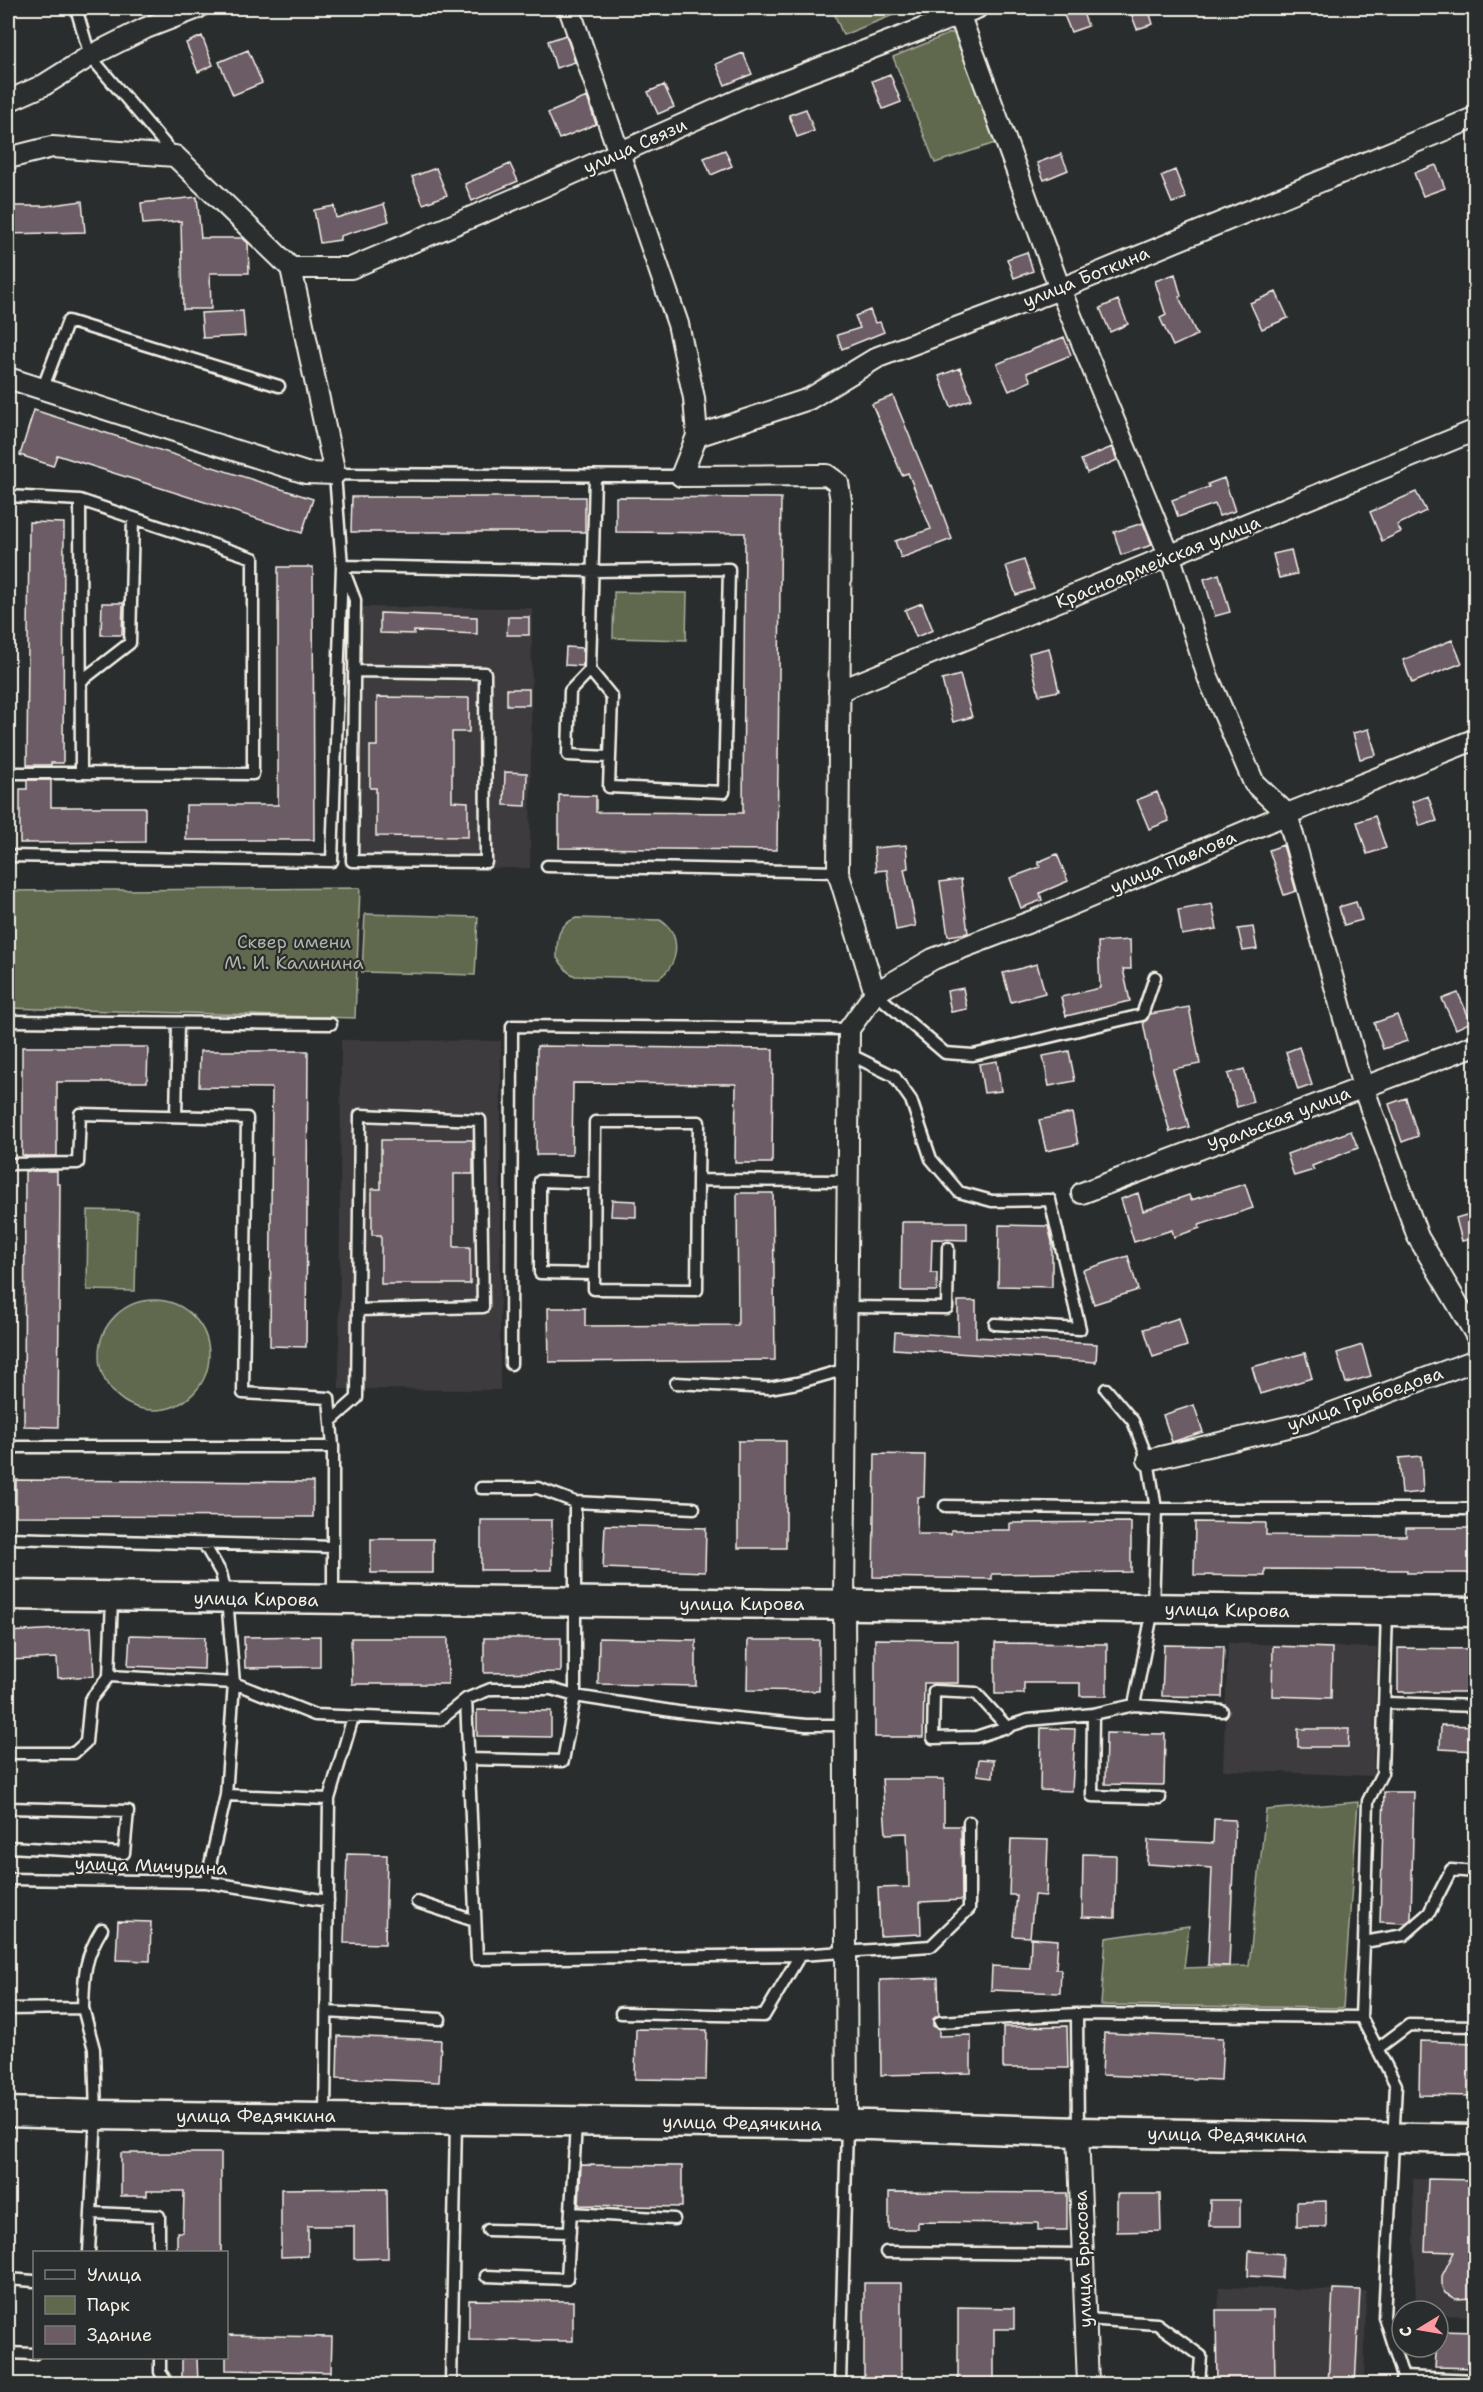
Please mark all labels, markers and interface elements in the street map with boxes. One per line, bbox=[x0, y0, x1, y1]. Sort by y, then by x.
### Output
street label: улица Связи bbox=[579, 112, 691, 180]
street label: улица Боткина bbox=[1019, 241, 1153, 313]
street label: Красноармейская улица bbox=[1052, 510, 1264, 614]
street label: улица Павлова bbox=[1106, 825, 1240, 899]
park label: Сквер имени М. И. Калинина bbox=[224, 930, 364, 975]
street label: Уральская улица bbox=[1204, 1081, 1354, 1157]
street label: улица Грибоедова bbox=[1284, 1361, 1446, 1437]
street label: улица Кирова bbox=[193, 1586, 319, 1612]
street label: улица Кирова bbox=[680, 1592, 804, 1616]
street label: улица Кирова bbox=[1164, 1597, 1290, 1623]
street label: улица Мичурина bbox=[74, 1851, 228, 1881]
street label: улица Федячкина bbox=[176, 2104, 336, 2128]
street label: улица Федячкина bbox=[662, 2110, 822, 2136]
street label: улица Федячкина bbox=[1147, 2122, 1307, 2148]
street label: улица Брюсова bbox=[1069, 2190, 1097, 2328]
legend bbox=[33, 2251, 228, 2359]
text: Улица bbox=[87, 2263, 141, 2287]
text: Парк bbox=[87, 2293, 130, 2317]
north arrow bbox=[1390, 2299, 1450, 2359]
text: Здание bbox=[87, 2323, 152, 2347]
text: С bbox=[1394, 2325, 1417, 2339]

